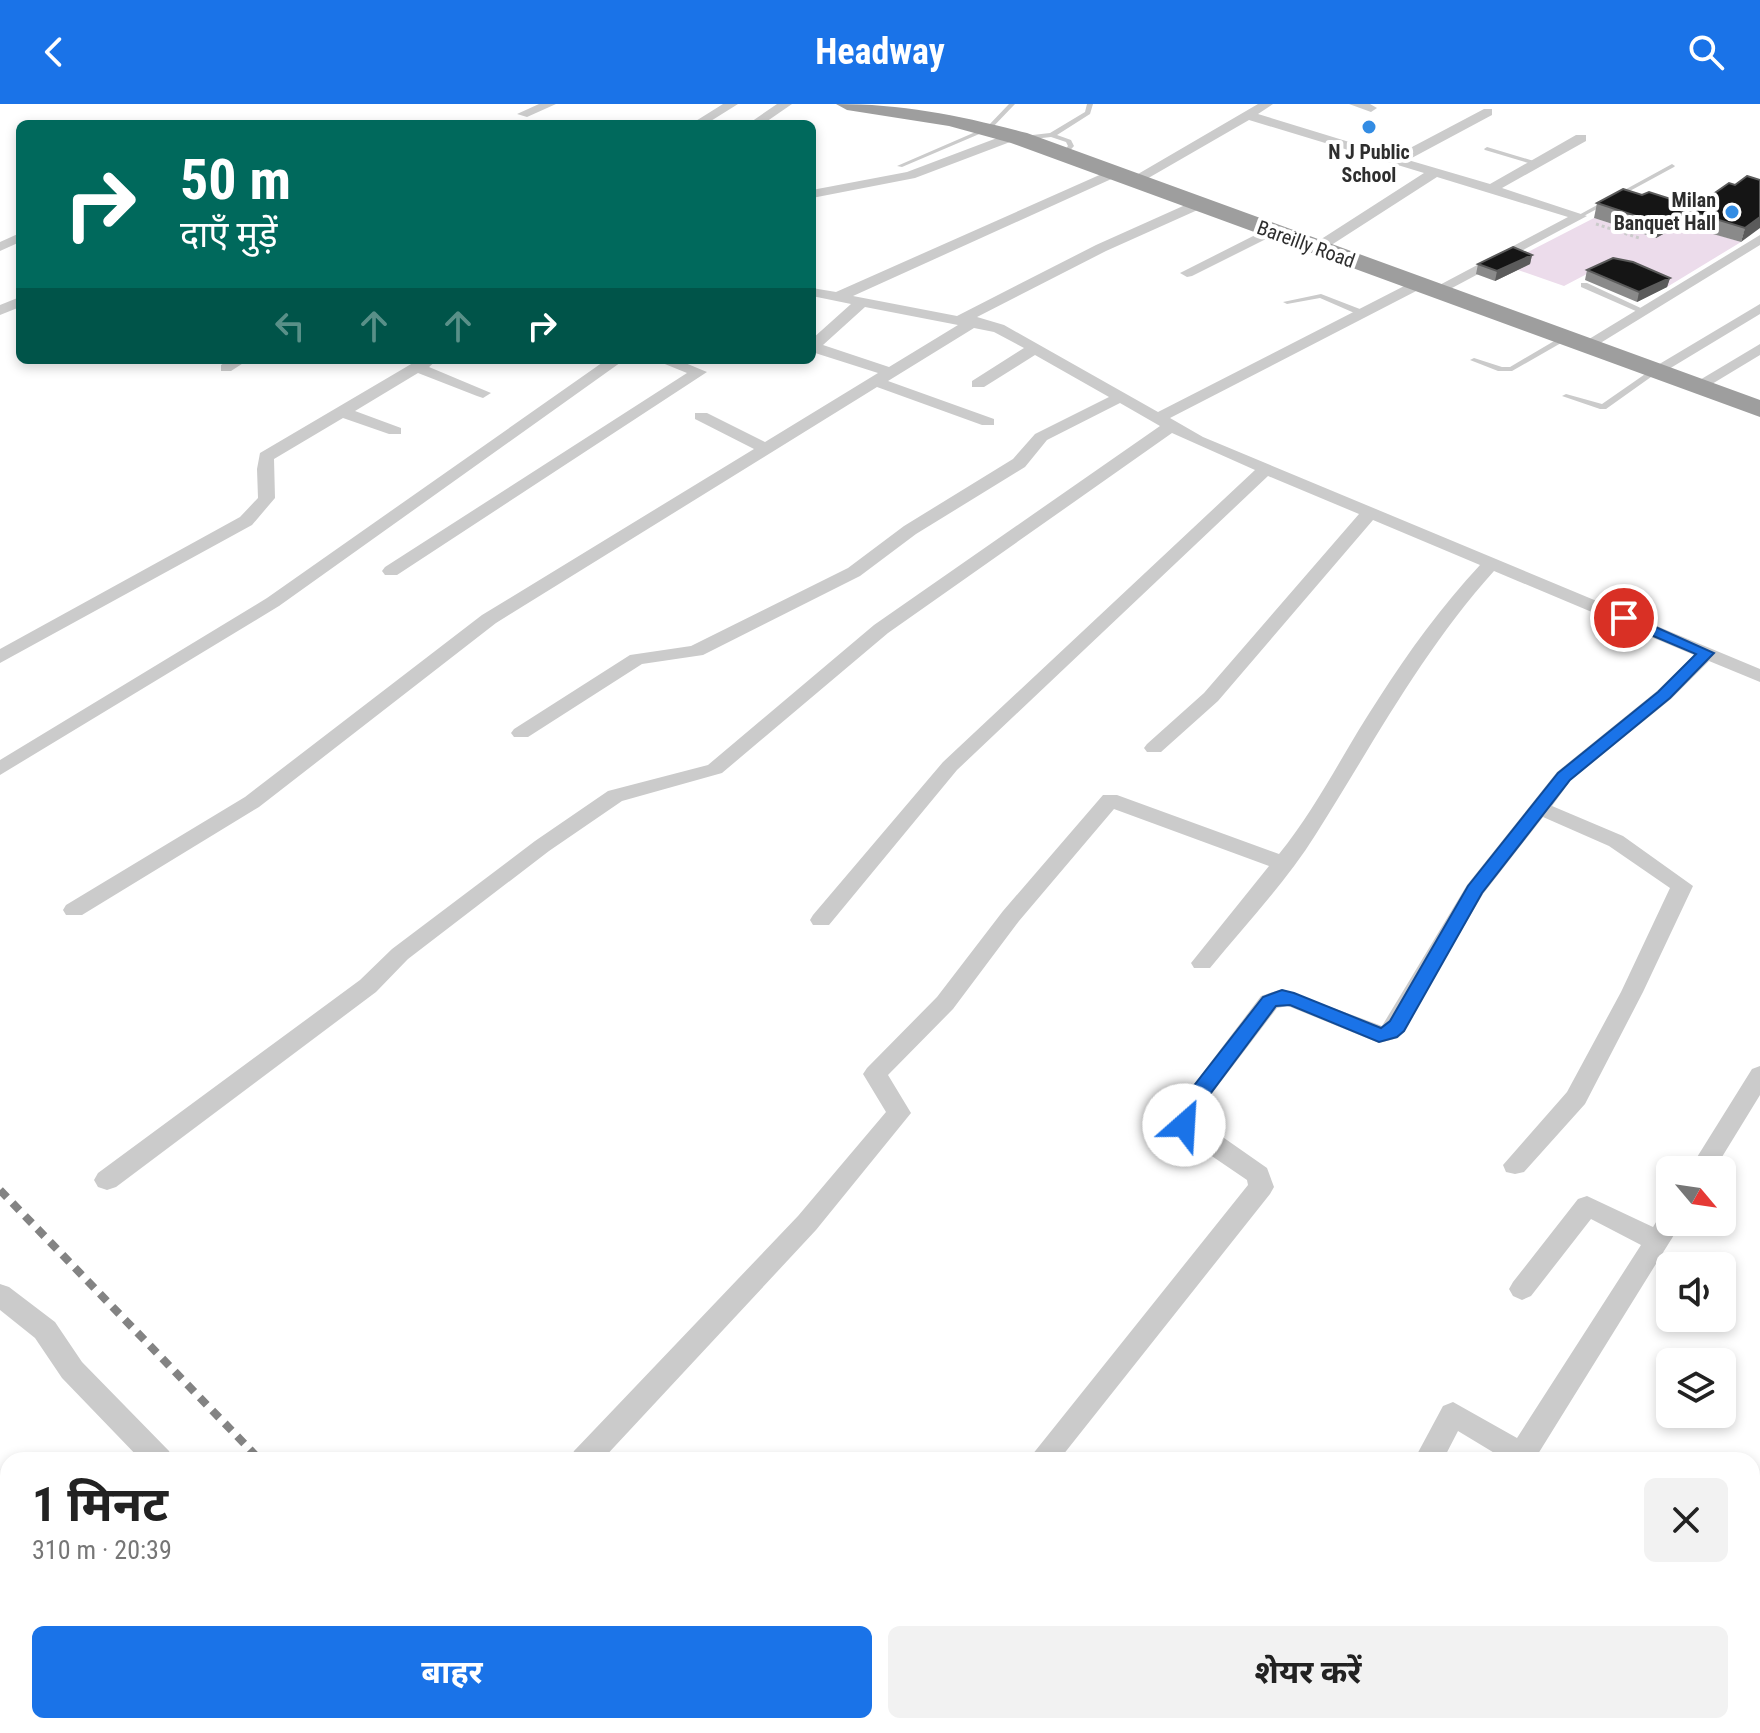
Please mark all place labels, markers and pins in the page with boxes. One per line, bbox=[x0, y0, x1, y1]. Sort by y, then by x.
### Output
marker: N J Public School bbox=[1360, 118, 1378, 136]
place label: N J Public School bbox=[1328, 140, 1410, 187]
place label: Milan Banquet Hall bbox=[1614, 188, 1716, 235]
marker: Milan Banquet Hall bbox=[1723, 203, 1741, 221]
pin bbox=[1590, 584, 1658, 652]

